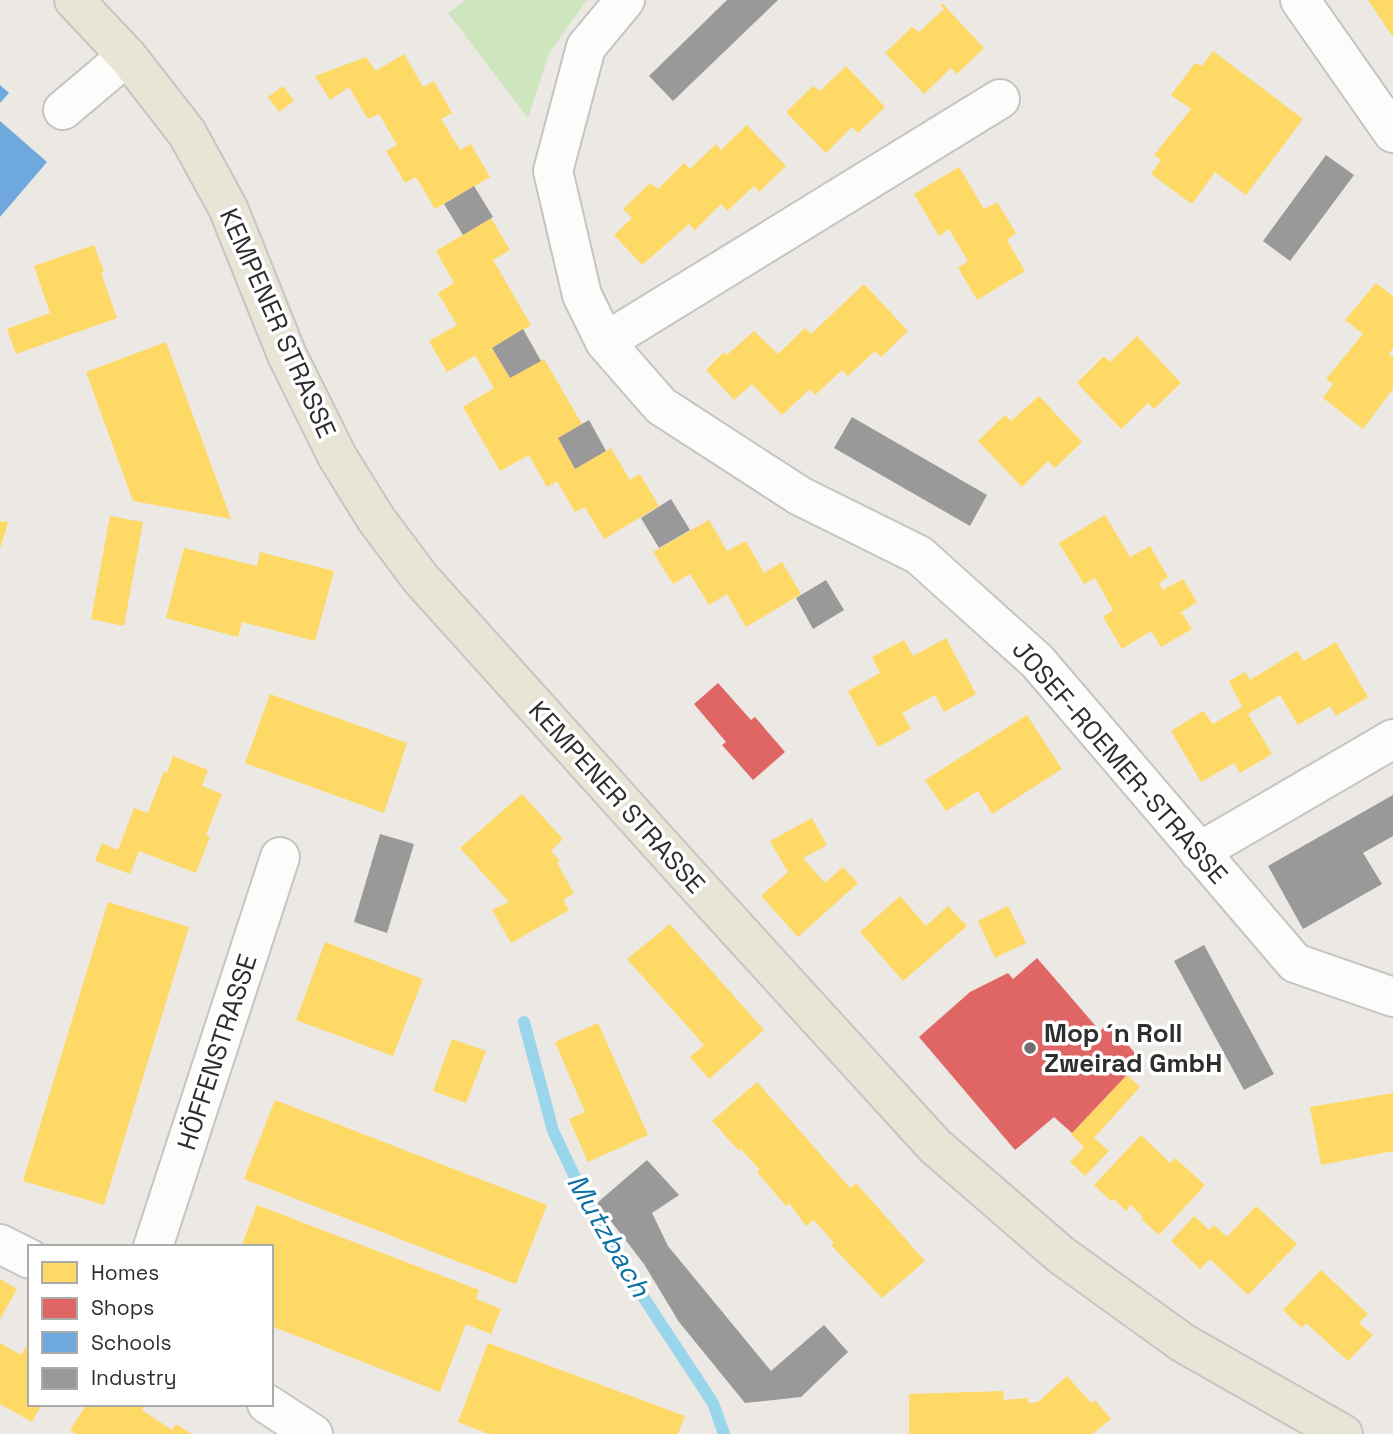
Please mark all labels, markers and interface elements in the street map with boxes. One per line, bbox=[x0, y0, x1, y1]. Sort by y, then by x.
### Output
street label: KEMPENER STRASSE bbox=[212, 203, 344, 443]
street label: JOSEF-ROEMER-STRASSE bbox=[1005, 633, 1235, 891]
street label: KEMPENER STRASSE bbox=[521, 694, 713, 900]
street label: HÖFFENSTRASSE bbox=[169, 950, 265, 1154]
place label: Mop ´n Roll Zweirad GmbH bbox=[1044, 1016, 1222, 1080]
marker: Mop ´n Roll Zweirad GmbH bbox=[1022, 1040, 1038, 1056]
water label: Mutzbach bbox=[559, 1167, 659, 1304]
legend bbox=[28, 1245, 273, 1406]
text: Homes bbox=[91, 1259, 159, 1286]
text: Shops bbox=[91, 1294, 154, 1321]
text: Schools bbox=[91, 1329, 171, 1356]
text: Industry bbox=[91, 1364, 177, 1391]

